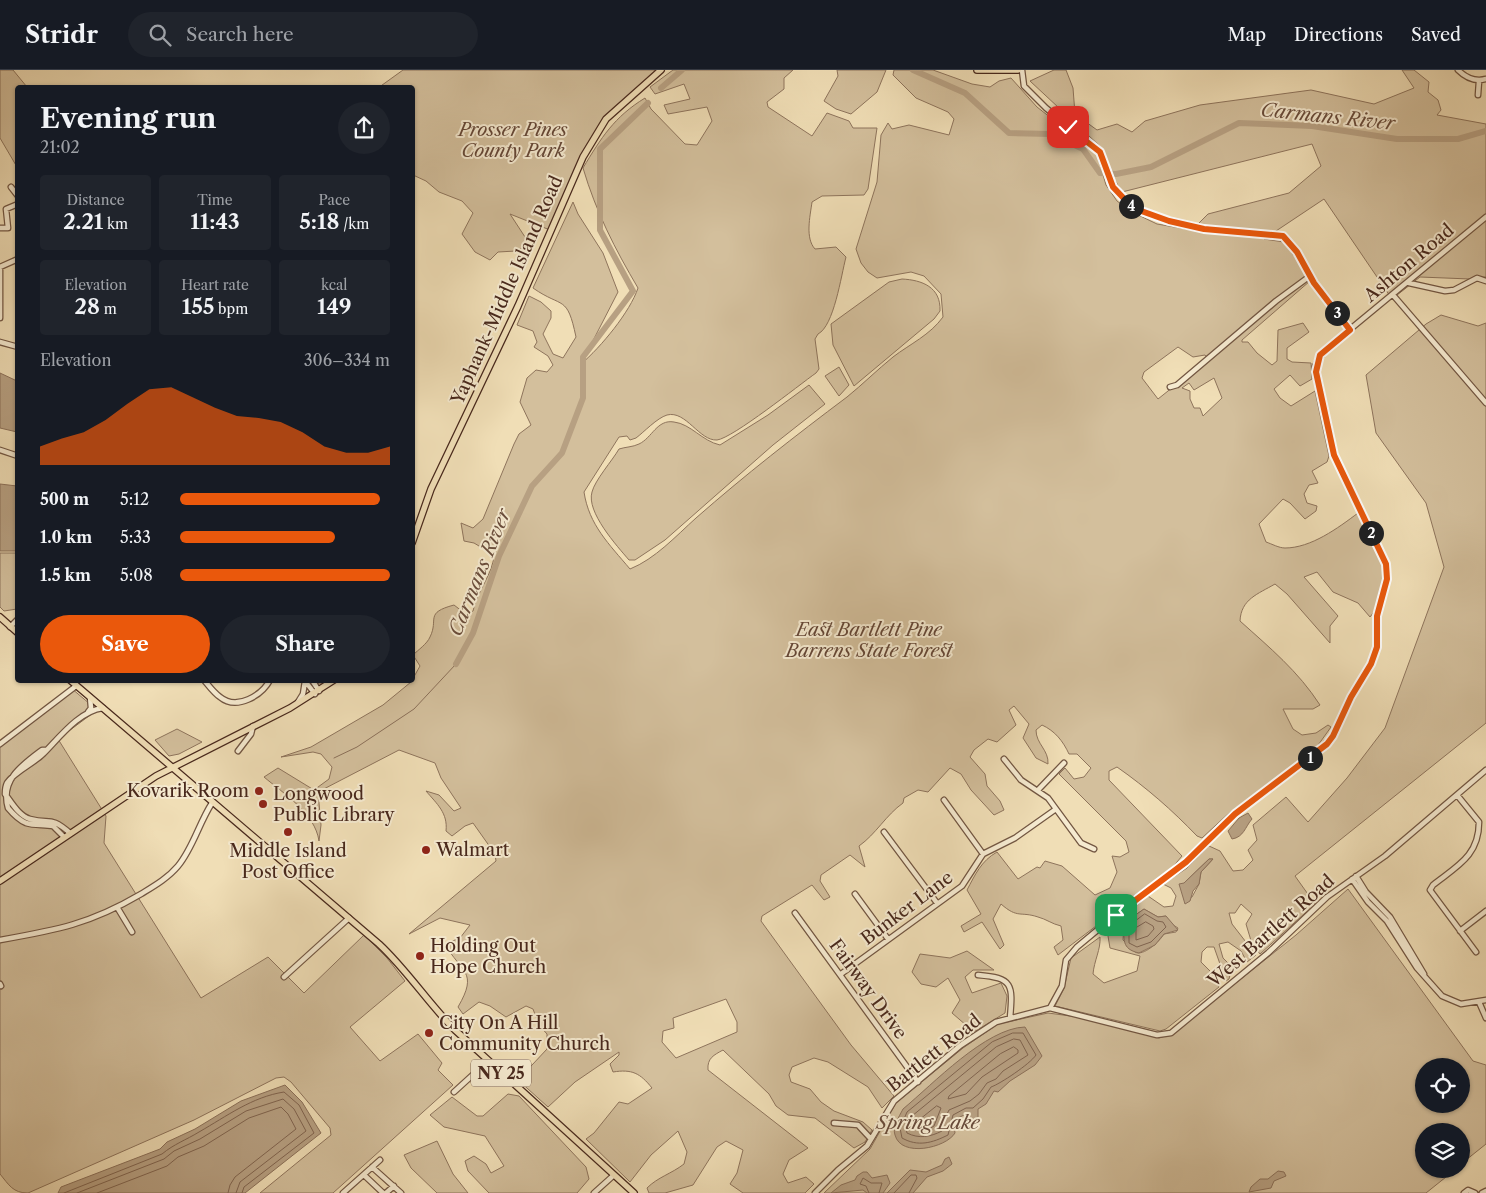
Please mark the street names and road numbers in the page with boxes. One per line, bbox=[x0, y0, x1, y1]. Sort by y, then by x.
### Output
street label: Yaphank-Middle Island Road bbox=[446, 172, 568, 409]
street label: Ashton Road bbox=[1359, 219, 1458, 308]
street label: Bunker Lane bbox=[857, 866, 957, 950]
street label: West Bartlett Road bbox=[1202, 870, 1339, 993]
street label: Fairway Drive bbox=[824, 935, 912, 1043]
street label: Bartlett Road bbox=[883, 1009, 986, 1097]
road number: NY 25 bbox=[471, 1060, 531, 1086]

